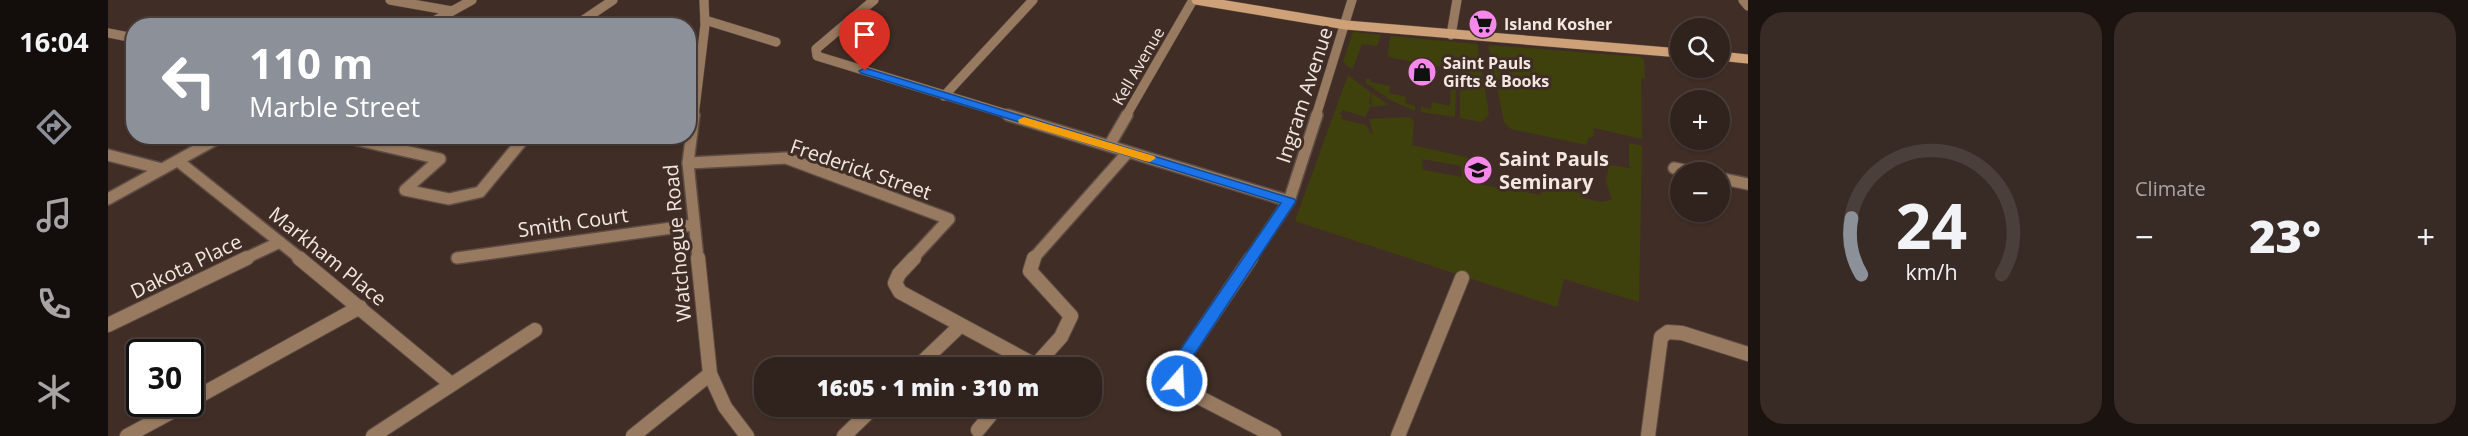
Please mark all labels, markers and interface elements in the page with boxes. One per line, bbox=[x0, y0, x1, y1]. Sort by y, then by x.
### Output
supermarket icon: Island Kosher bbox=[1467, 8, 1499, 40]
pin bbox=[839, 9, 890, 71]
place label: Island Kosher bbox=[1504, 13, 1612, 35]
icon: arrive bbox=[848, 18, 881, 51]
map controls bbox=[1670, 18, 1730, 222]
button: search bbox=[1670, 18, 1730, 78]
text: 16:04 bbox=[19, 23, 89, 60]
street label: Kell Avenue bbox=[1107, 23, 1169, 109]
street label: Ingram Avenue bbox=[1269, 24, 1339, 166]
text: 110 m bbox=[249, 34, 373, 91]
icon: left bbox=[150, 42, 228, 120]
place label: Saint Pauls Gifts & Books bbox=[1443, 52, 1549, 92]
shop icon: Saint Pauls Gifts & Books bbox=[1406, 56, 1438, 88]
text: Marble Street bbox=[249, 88, 420, 125]
button: + bbox=[1670, 90, 1730, 150]
icon: directions bbox=[33, 106, 75, 148]
street label: Frederick Street bbox=[787, 132, 935, 206]
place label: Saint Pauls Seminary bbox=[1499, 145, 1609, 195]
school or university icon: Saint Pauls Seminary bbox=[1462, 154, 1494, 186]
button: − bbox=[1670, 162, 1730, 222]
street label: Watchogue Road bbox=[657, 163, 697, 323]
text: Climate bbox=[2135, 175, 2206, 202]
text: 24 bbox=[1895, 182, 1967, 267]
icon: music bbox=[33, 194, 75, 236]
street label: Markham Place bbox=[264, 200, 392, 312]
street label: Smith Court bbox=[516, 201, 630, 243]
text: 23° bbox=[2249, 205, 2321, 266]
text: − bbox=[2135, 214, 2154, 259]
text: + bbox=[2416, 214, 2435, 259]
street label: Dakota Place bbox=[126, 227, 246, 305]
text: km/h bbox=[1905, 257, 1957, 286]
icon: phone bbox=[33, 283, 75, 325]
speed limit sign: 30 bbox=[126, 339, 204, 417]
position arrow bbox=[1145, 349, 1209, 413]
icon: climate bbox=[33, 371, 75, 413]
text: 16:05 · 1 min · 310 m bbox=[817, 372, 1039, 402]

